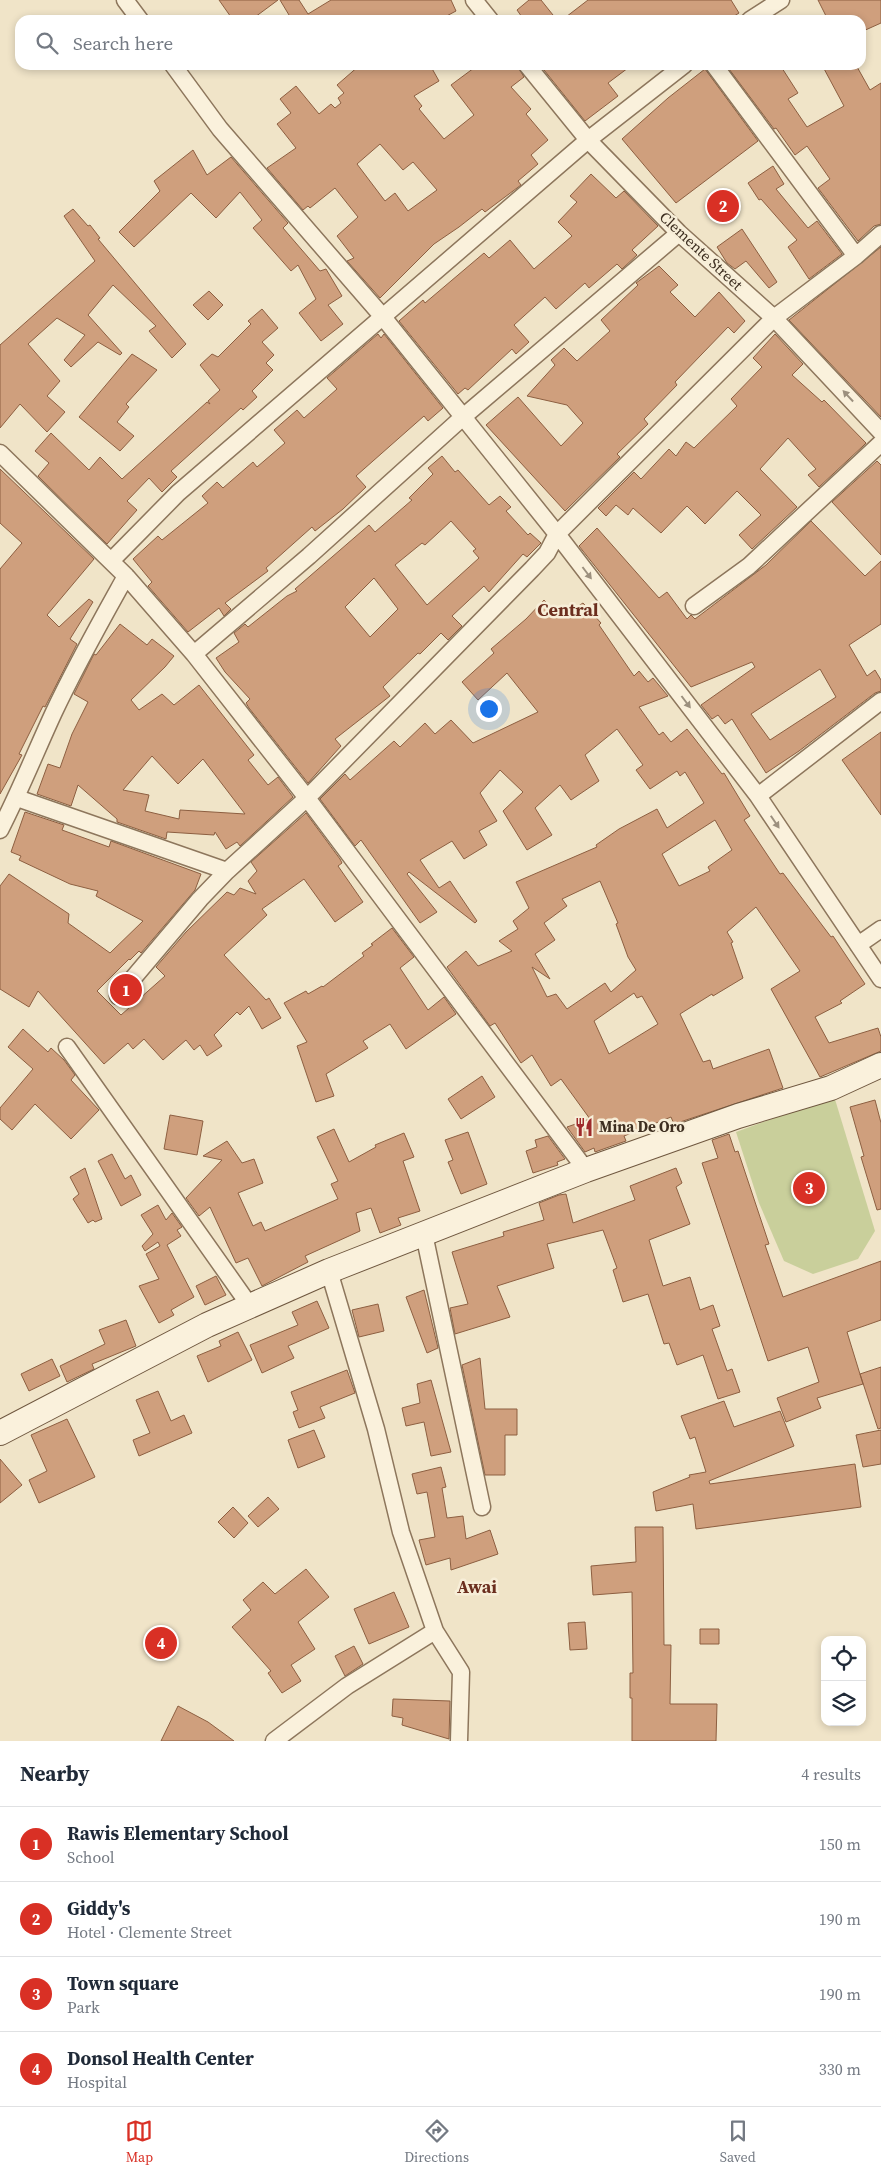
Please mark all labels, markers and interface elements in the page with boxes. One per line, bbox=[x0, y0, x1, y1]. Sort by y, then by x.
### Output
search box bbox=[15, 15, 866, 70]
icon: search bbox=[33, 29, 61, 57]
text: Search here bbox=[73, 30, 173, 56]
pin: 2 bbox=[707, 187, 739, 225]
street label: Clemente Street bbox=[655, 207, 748, 295]
one-way arrow bbox=[842, 391, 854, 403]
one-way arrow bbox=[582, 566, 592, 580]
district label: Central bbox=[537, 597, 599, 622]
one-way arrow bbox=[681, 695, 691, 709]
your location bbox=[476, 696, 502, 722]
one-way arrow bbox=[770, 816, 780, 829]
pin: 1 bbox=[110, 971, 142, 1009]
restaurant icon: Mina De Oro bbox=[573, 1116, 595, 1138]
place label: Mina De Oro bbox=[599, 1116, 685, 1137]
pin: 3 bbox=[793, 1169, 825, 1207]
district label: Awai bbox=[457, 1574, 497, 1599]
pin: 4 bbox=[145, 1624, 177, 1662]
map controls bbox=[821, 1636, 866, 1726]
button: locate bbox=[821, 1636, 866, 1681]
button: layers bbox=[821, 1681, 866, 1726]
text: Nearby bbox=[20, 1759, 90, 1788]
text: 4 results bbox=[801, 1763, 861, 1785]
text: Rawis Elementary School bbox=[67, 1820, 289, 1846]
text: 1 bbox=[32, 1833, 40, 1855]
text: 150 m bbox=[819, 1833, 861, 1855]
text: School bbox=[67, 1846, 115, 1868]
text: Giddy's bbox=[67, 1895, 131, 1921]
text: 2 bbox=[32, 1908, 40, 1930]
text: 190 m bbox=[819, 1908, 861, 1930]
text: Hotel · Clemente Street bbox=[67, 1921, 232, 1943]
text: Town square bbox=[67, 1970, 179, 1996]
text: 3 bbox=[32, 1983, 40, 2005]
text: 190 m bbox=[819, 1983, 861, 2005]
text: Park bbox=[67, 1996, 100, 2018]
text: Donsol Health Center bbox=[67, 2045, 254, 2071]
text: 4 bbox=[32, 2058, 40, 2080]
text: 330 m bbox=[819, 2058, 861, 2080]
text: Hospital bbox=[67, 2071, 127, 2093]
tab: Map bbox=[125, 2117, 153, 2167]
tab: Directions bbox=[404, 2117, 469, 2167]
tab: Saved bbox=[720, 2117, 756, 2167]

